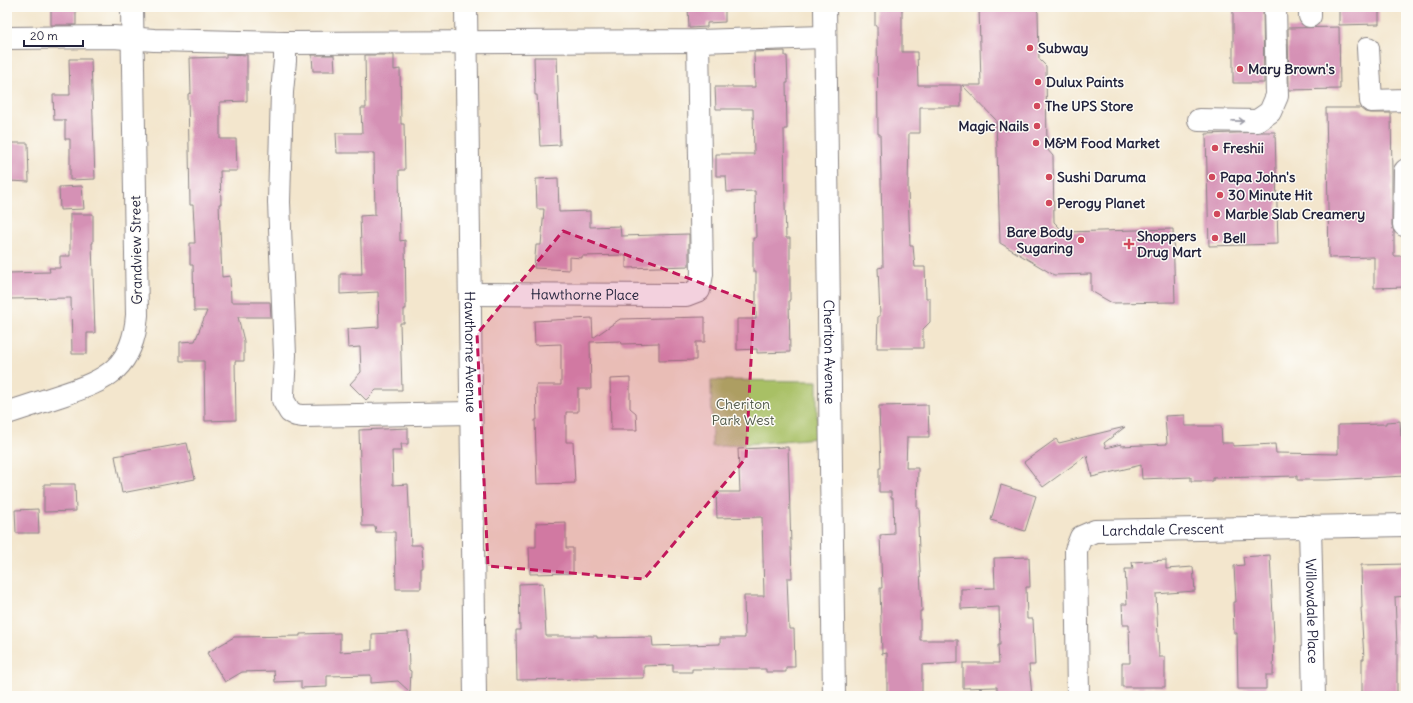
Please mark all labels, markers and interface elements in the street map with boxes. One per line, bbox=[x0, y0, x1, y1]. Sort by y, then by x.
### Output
scale bar bbox=[24, 22, 83, 48]
text: 20 m bbox=[30, 28, 58, 43]
place label: Subway bbox=[1038, 39, 1089, 57]
marker: Subway bbox=[1025, 43, 1035, 53]
place label: Mary Brown's bbox=[1248, 60, 1335, 78]
marker: Mary Brown's bbox=[1235, 64, 1245, 74]
place label: Dulux Paints bbox=[1046, 73, 1125, 91]
marker: Dulux Paints bbox=[1033, 77, 1043, 87]
place label: The UPS Store bbox=[1045, 97, 1134, 115]
marker: The UPS Store bbox=[1032, 101, 1042, 111]
place label: Magic Nails bbox=[958, 117, 1030, 135]
one-way arrow bbox=[1231, 117, 1244, 124]
marker: Magic Nails bbox=[1032, 121, 1042, 131]
place label: M&M Food Market bbox=[1044, 134, 1160, 152]
marker: M&M Food Market bbox=[1031, 138, 1041, 148]
place label: Freshii bbox=[1223, 139, 1264, 157]
marker: Freshii bbox=[1210, 143, 1220, 153]
place label: Sushi Daruma bbox=[1057, 168, 1146, 186]
place label: Papa John's bbox=[1220, 168, 1296, 186]
marker: Sushi Daruma bbox=[1044, 172, 1054, 182]
marker: Papa John's bbox=[1207, 172, 1217, 182]
place label: 30 Minute Hit bbox=[1228, 186, 1313, 204]
marker: 30 Minute Hit bbox=[1215, 190, 1225, 200]
place label: Perogy Planet bbox=[1057, 194, 1145, 212]
street label: Grandview Street bbox=[126, 195, 146, 305]
marker: Perogy Planet bbox=[1044, 198, 1054, 208]
place label: Marble Slab Creamery bbox=[1225, 205, 1365, 223]
marker: Marble Slab Creamery bbox=[1212, 209, 1222, 219]
place label: Bare Body Sugaring bbox=[1006, 223, 1073, 257]
place label: Shoppers Drug Mart bbox=[1137, 227, 1202, 261]
place label: Bell bbox=[1223, 229, 1246, 247]
marker: Bell bbox=[1210, 233, 1220, 243]
marker: Bare Body Sugaring bbox=[1076, 235, 1086, 245]
marker: Shoppers Drug Mart bbox=[1124, 239, 1134, 249]
street label: Hawthorne Place bbox=[531, 285, 639, 304]
street label: Hawthorne Avenue bbox=[461, 291, 480, 413]
street label: Cheriton Avenue bbox=[820, 300, 839, 404]
park label: Cheriton Park West bbox=[711, 395, 775, 429]
street label: Larchdale Crescent bbox=[1102, 520, 1224, 540]
street label: Willowdale Place bbox=[1302, 558, 1322, 664]

